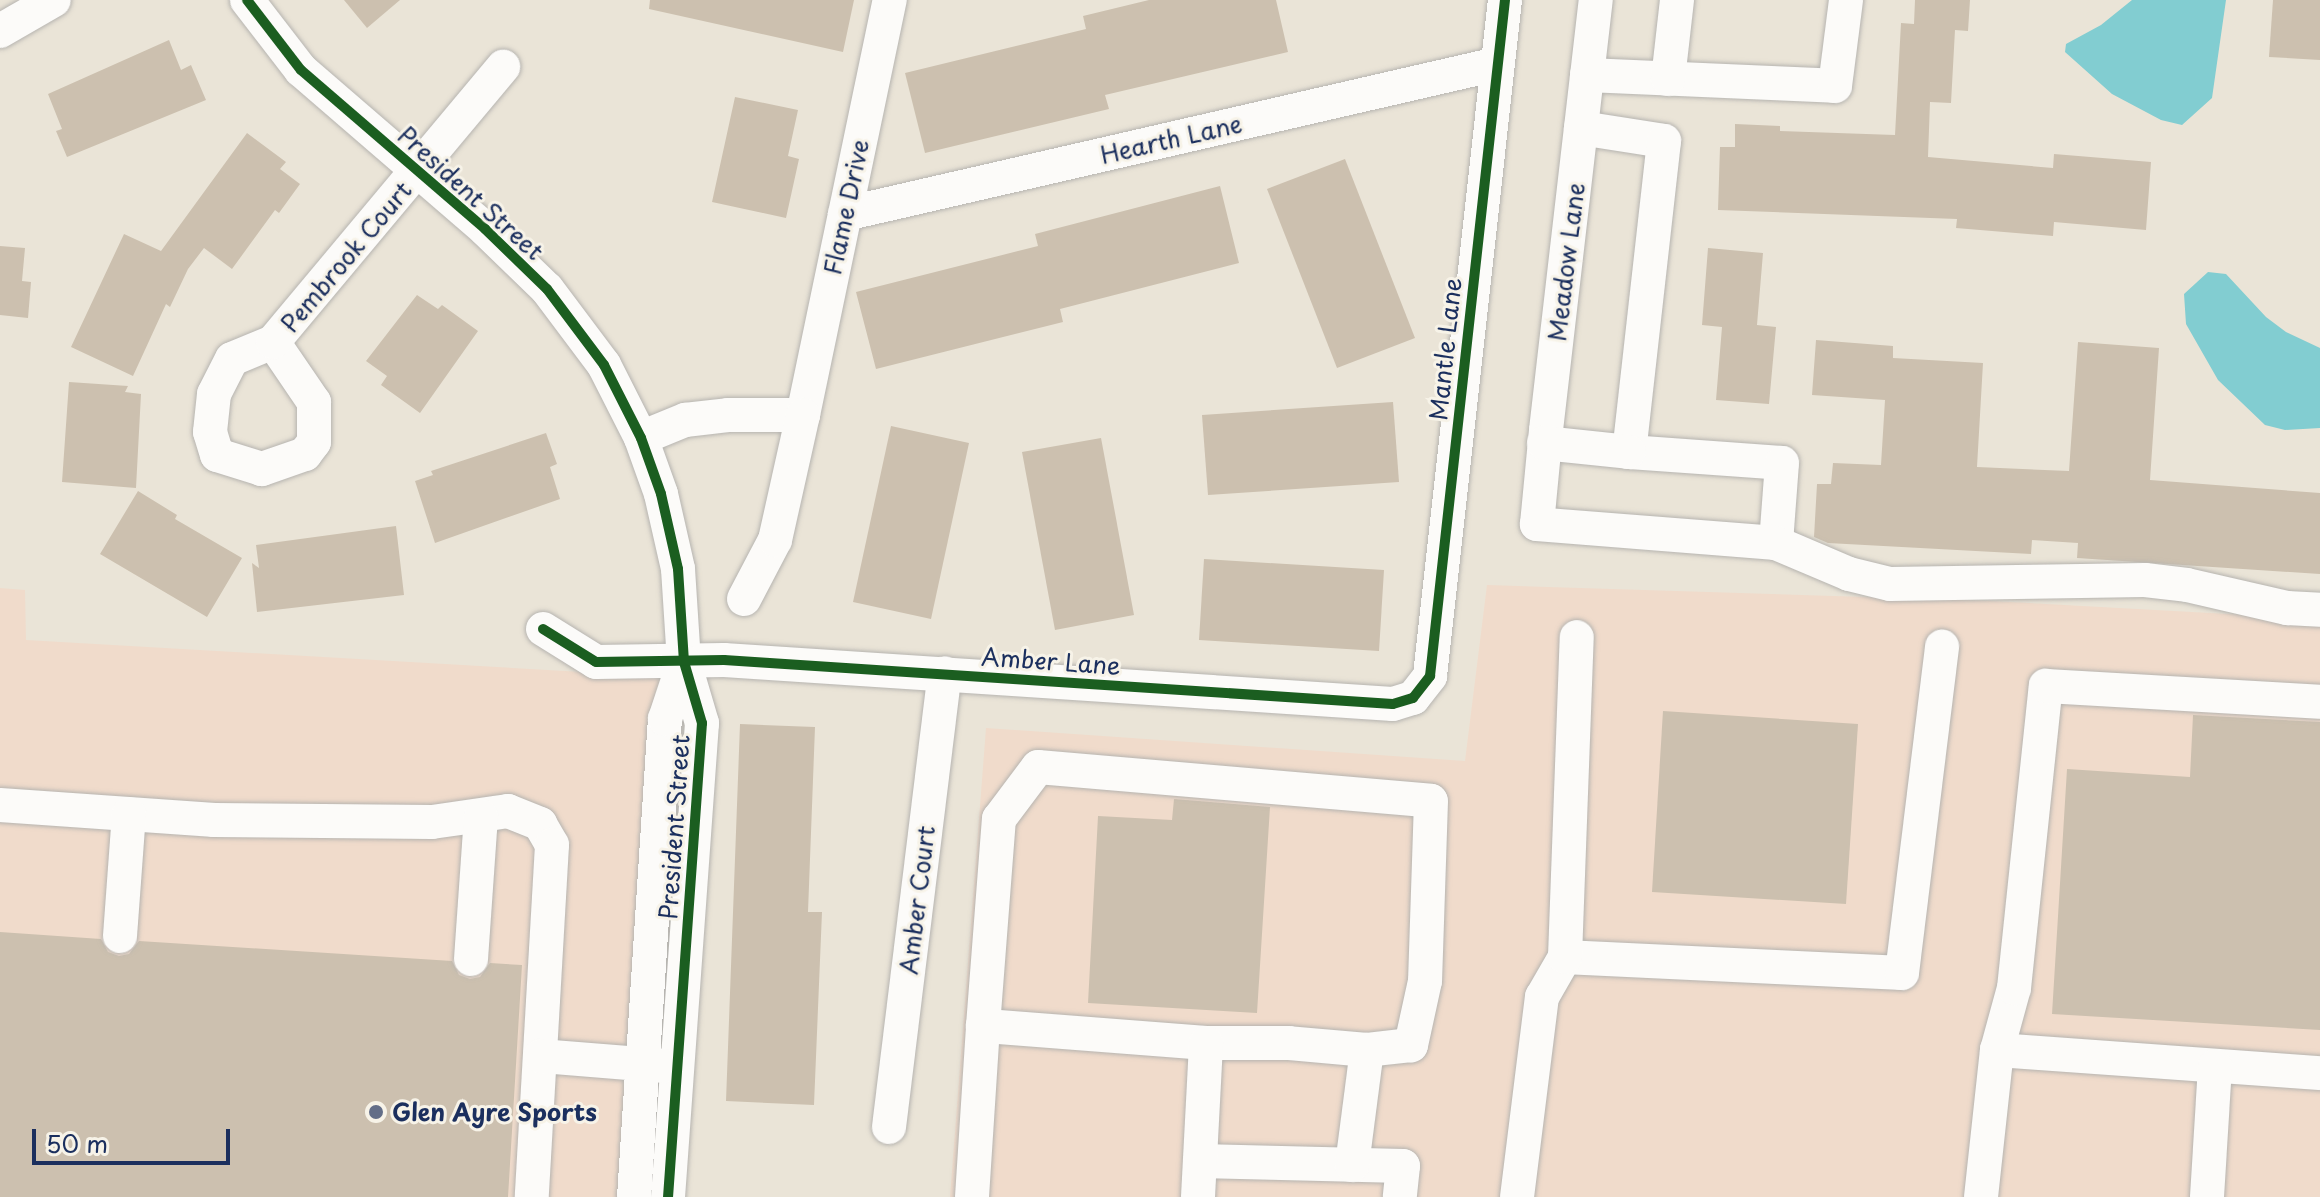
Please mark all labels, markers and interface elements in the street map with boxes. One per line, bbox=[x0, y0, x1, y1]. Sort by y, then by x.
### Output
street label: Hearth Lane bbox=[1097, 109, 1245, 169]
street label: President Street bbox=[392, 120, 550, 266]
street label: Flame Drive bbox=[817, 136, 875, 278]
street label: Pembrook Court bbox=[274, 175, 418, 339]
street label: Meadow Lane bbox=[1542, 181, 1590, 343]
street label: Mantle Lane bbox=[1423, 276, 1467, 422]
street label: Amber Lane bbox=[979, 642, 1123, 680]
street label: President Street bbox=[653, 733, 695, 921]
street label: Amber Court bbox=[893, 823, 941, 977]
place label: Glen Ayre Sports bbox=[392, 1098, 599, 1126]
marker: Glen Ayre Sports bbox=[367, 1103, 385, 1121]
scale bar bbox=[36, 1113, 234, 1163]
text: 50 m bbox=[46, 1125, 108, 1161]

